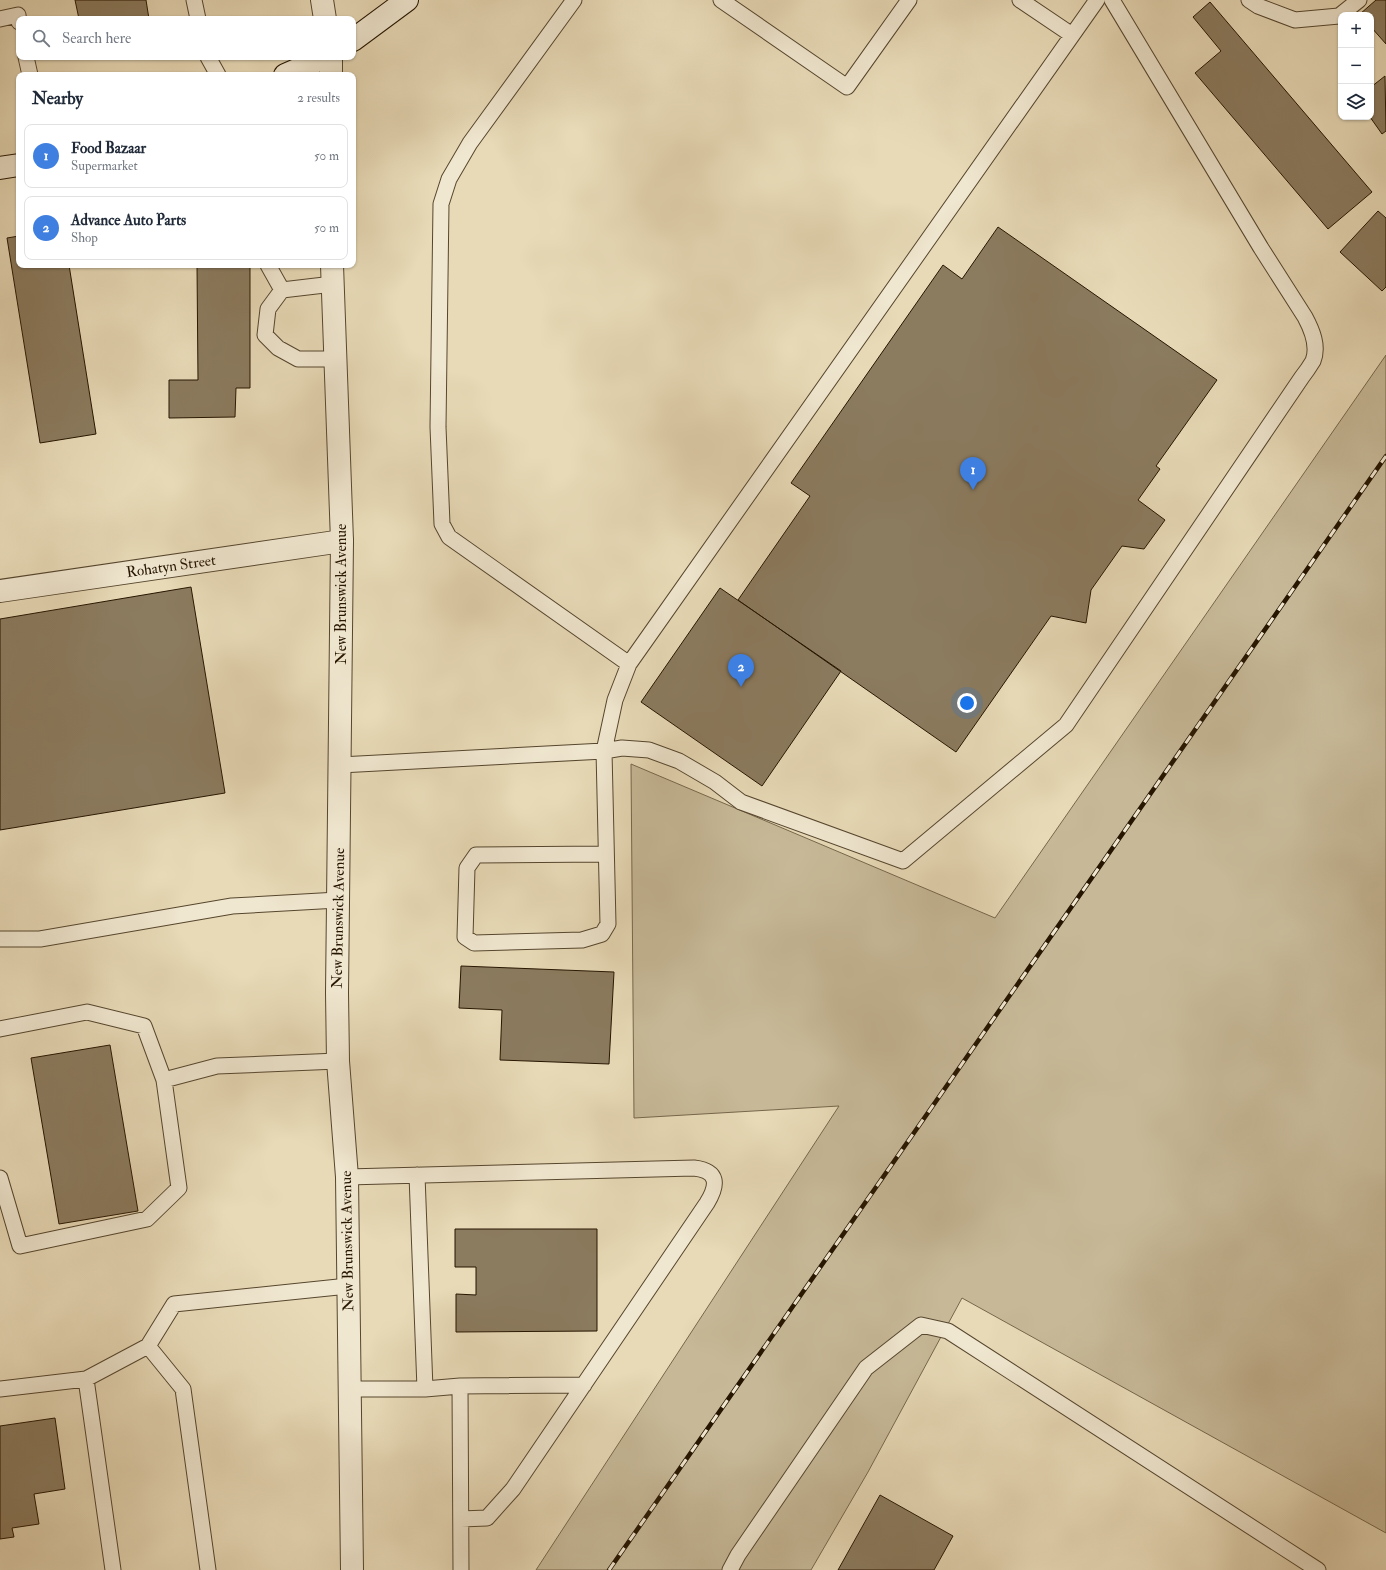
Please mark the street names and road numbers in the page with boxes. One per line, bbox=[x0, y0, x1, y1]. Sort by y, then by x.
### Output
street label: New Brunswick Avenue bbox=[332, 524, 351, 664]
street label: Rohatyn Street bbox=[125, 551, 217, 582]
street label: New Brunswick Avenue bbox=[328, 847, 349, 989]
street label: New Brunswick Avenue bbox=[337, 1170, 358, 1312]

